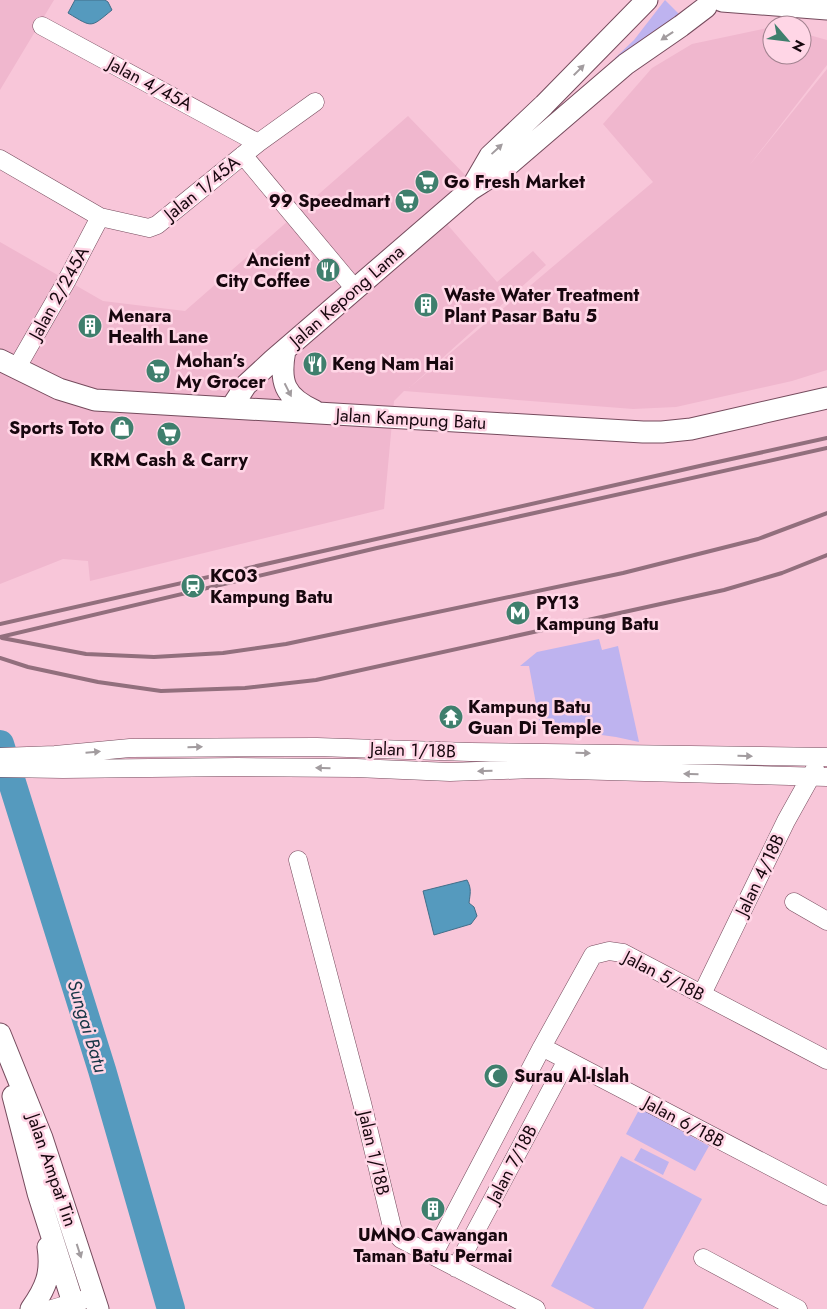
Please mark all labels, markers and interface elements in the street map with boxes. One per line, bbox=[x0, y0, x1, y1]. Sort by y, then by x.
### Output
north arrow bbox=[762, 15, 812, 65]
one-way arrow bbox=[660, 31, 674, 41]
text: N bbox=[787, 36, 810, 56]
street label: Jalan 4/45A bbox=[101, 50, 197, 117]
one-way arrow bbox=[573, 64, 585, 76]
one-way arrow bbox=[490, 143, 502, 155]
street label: Jalan 1/45A bbox=[157, 149, 245, 228]
supermarket icon: Go Fresh Market bbox=[414, 169, 440, 195]
place label: Go Fresh Market bbox=[444, 169, 585, 195]
place label: 99 Speedmart bbox=[269, 188, 390, 214]
supermarket icon: 99 Speedmart bbox=[394, 188, 420, 214]
street label: Jalan Kepong Lama bbox=[283, 239, 410, 354]
street label: Jalan 2/245A bbox=[22, 242, 95, 346]
place label: Ancient City Coffee bbox=[216, 247, 310, 294]
restaurant icon: Ancient City Coffee bbox=[315, 257, 341, 283]
place label: Waste Water Treatment Plant Pasar Batu 5 bbox=[444, 282, 640, 329]
building icon: Waste Water Treatment Plant Pasar Batu 5 bbox=[413, 292, 439, 318]
place label: Menara Health Lane bbox=[108, 303, 208, 350]
building icon: Menara Health Lane bbox=[77, 313, 103, 339]
place label: Mohan’s My Grocer bbox=[176, 348, 266, 395]
restaurant icon: Keng Nam Hai bbox=[302, 351, 328, 377]
place label: Keng Nam Hai bbox=[332, 351, 454, 377]
supermarket icon: Mohan’s My Grocer bbox=[145, 358, 171, 384]
one-way arrow bbox=[284, 382, 292, 397]
street label: Jalan Kampung Batu bbox=[333, 402, 487, 436]
place label: Sports Toto bbox=[9, 415, 104, 441]
shop icon: Sports Toto bbox=[109, 415, 135, 441]
supermarket icon: KRM Cash & Carry bbox=[156, 421, 182, 447]
place label: KRM Cash & Carry bbox=[90, 447, 249, 473]
place label: KC03 Kampung Batu bbox=[210, 563, 333, 610]
station icon: KC03 Kampung Batu bbox=[180, 573, 206, 599]
place label: PY13 Kampung Batu bbox=[536, 590, 659, 637]
metro station icon: PY13 Kampung Batu bbox=[505, 600, 531, 626]
place label: Kampung Batu Guan Di Temple bbox=[468, 694, 602, 741]
temple icon: Kampung Batu Guan Di Temple bbox=[438, 704, 464, 730]
street label: Jalan 1/18B bbox=[368, 735, 456, 764]
one-way arrow bbox=[187, 743, 203, 751]
one-way arrow bbox=[85, 747, 101, 755]
one-way arrow bbox=[575, 749, 591, 757]
one-way arrow bbox=[737, 752, 753, 760]
one-way arrow bbox=[315, 763, 331, 771]
one-way arrow bbox=[477, 767, 493, 775]
one-way arrow bbox=[683, 769, 699, 777]
street label: Jalan 4/18B bbox=[728, 830, 791, 922]
street label: Jalan 5/18B bbox=[617, 944, 709, 1008]
water label: Sungai Batu bbox=[61, 976, 115, 1076]
mosque icon: Surau Al-Islah bbox=[483, 1063, 509, 1089]
place label: Surau Al-Islah bbox=[514, 1063, 629, 1089]
street label: Jalan 6/18B bbox=[637, 1089, 729, 1154]
street label: Jalan 1/18B bbox=[351, 1106, 396, 1198]
street label: Jalan Ampat Tin bbox=[20, 1108, 83, 1230]
street label: Jalan 7/18B bbox=[480, 1120, 544, 1210]
building icon: UMNO Cawangan Taman Batu Permai bbox=[420, 1196, 446, 1222]
place label: UMNO Cawangan Taman Batu Permai bbox=[353, 1222, 513, 1269]
one-way arrow bbox=[75, 1244, 83, 1259]

